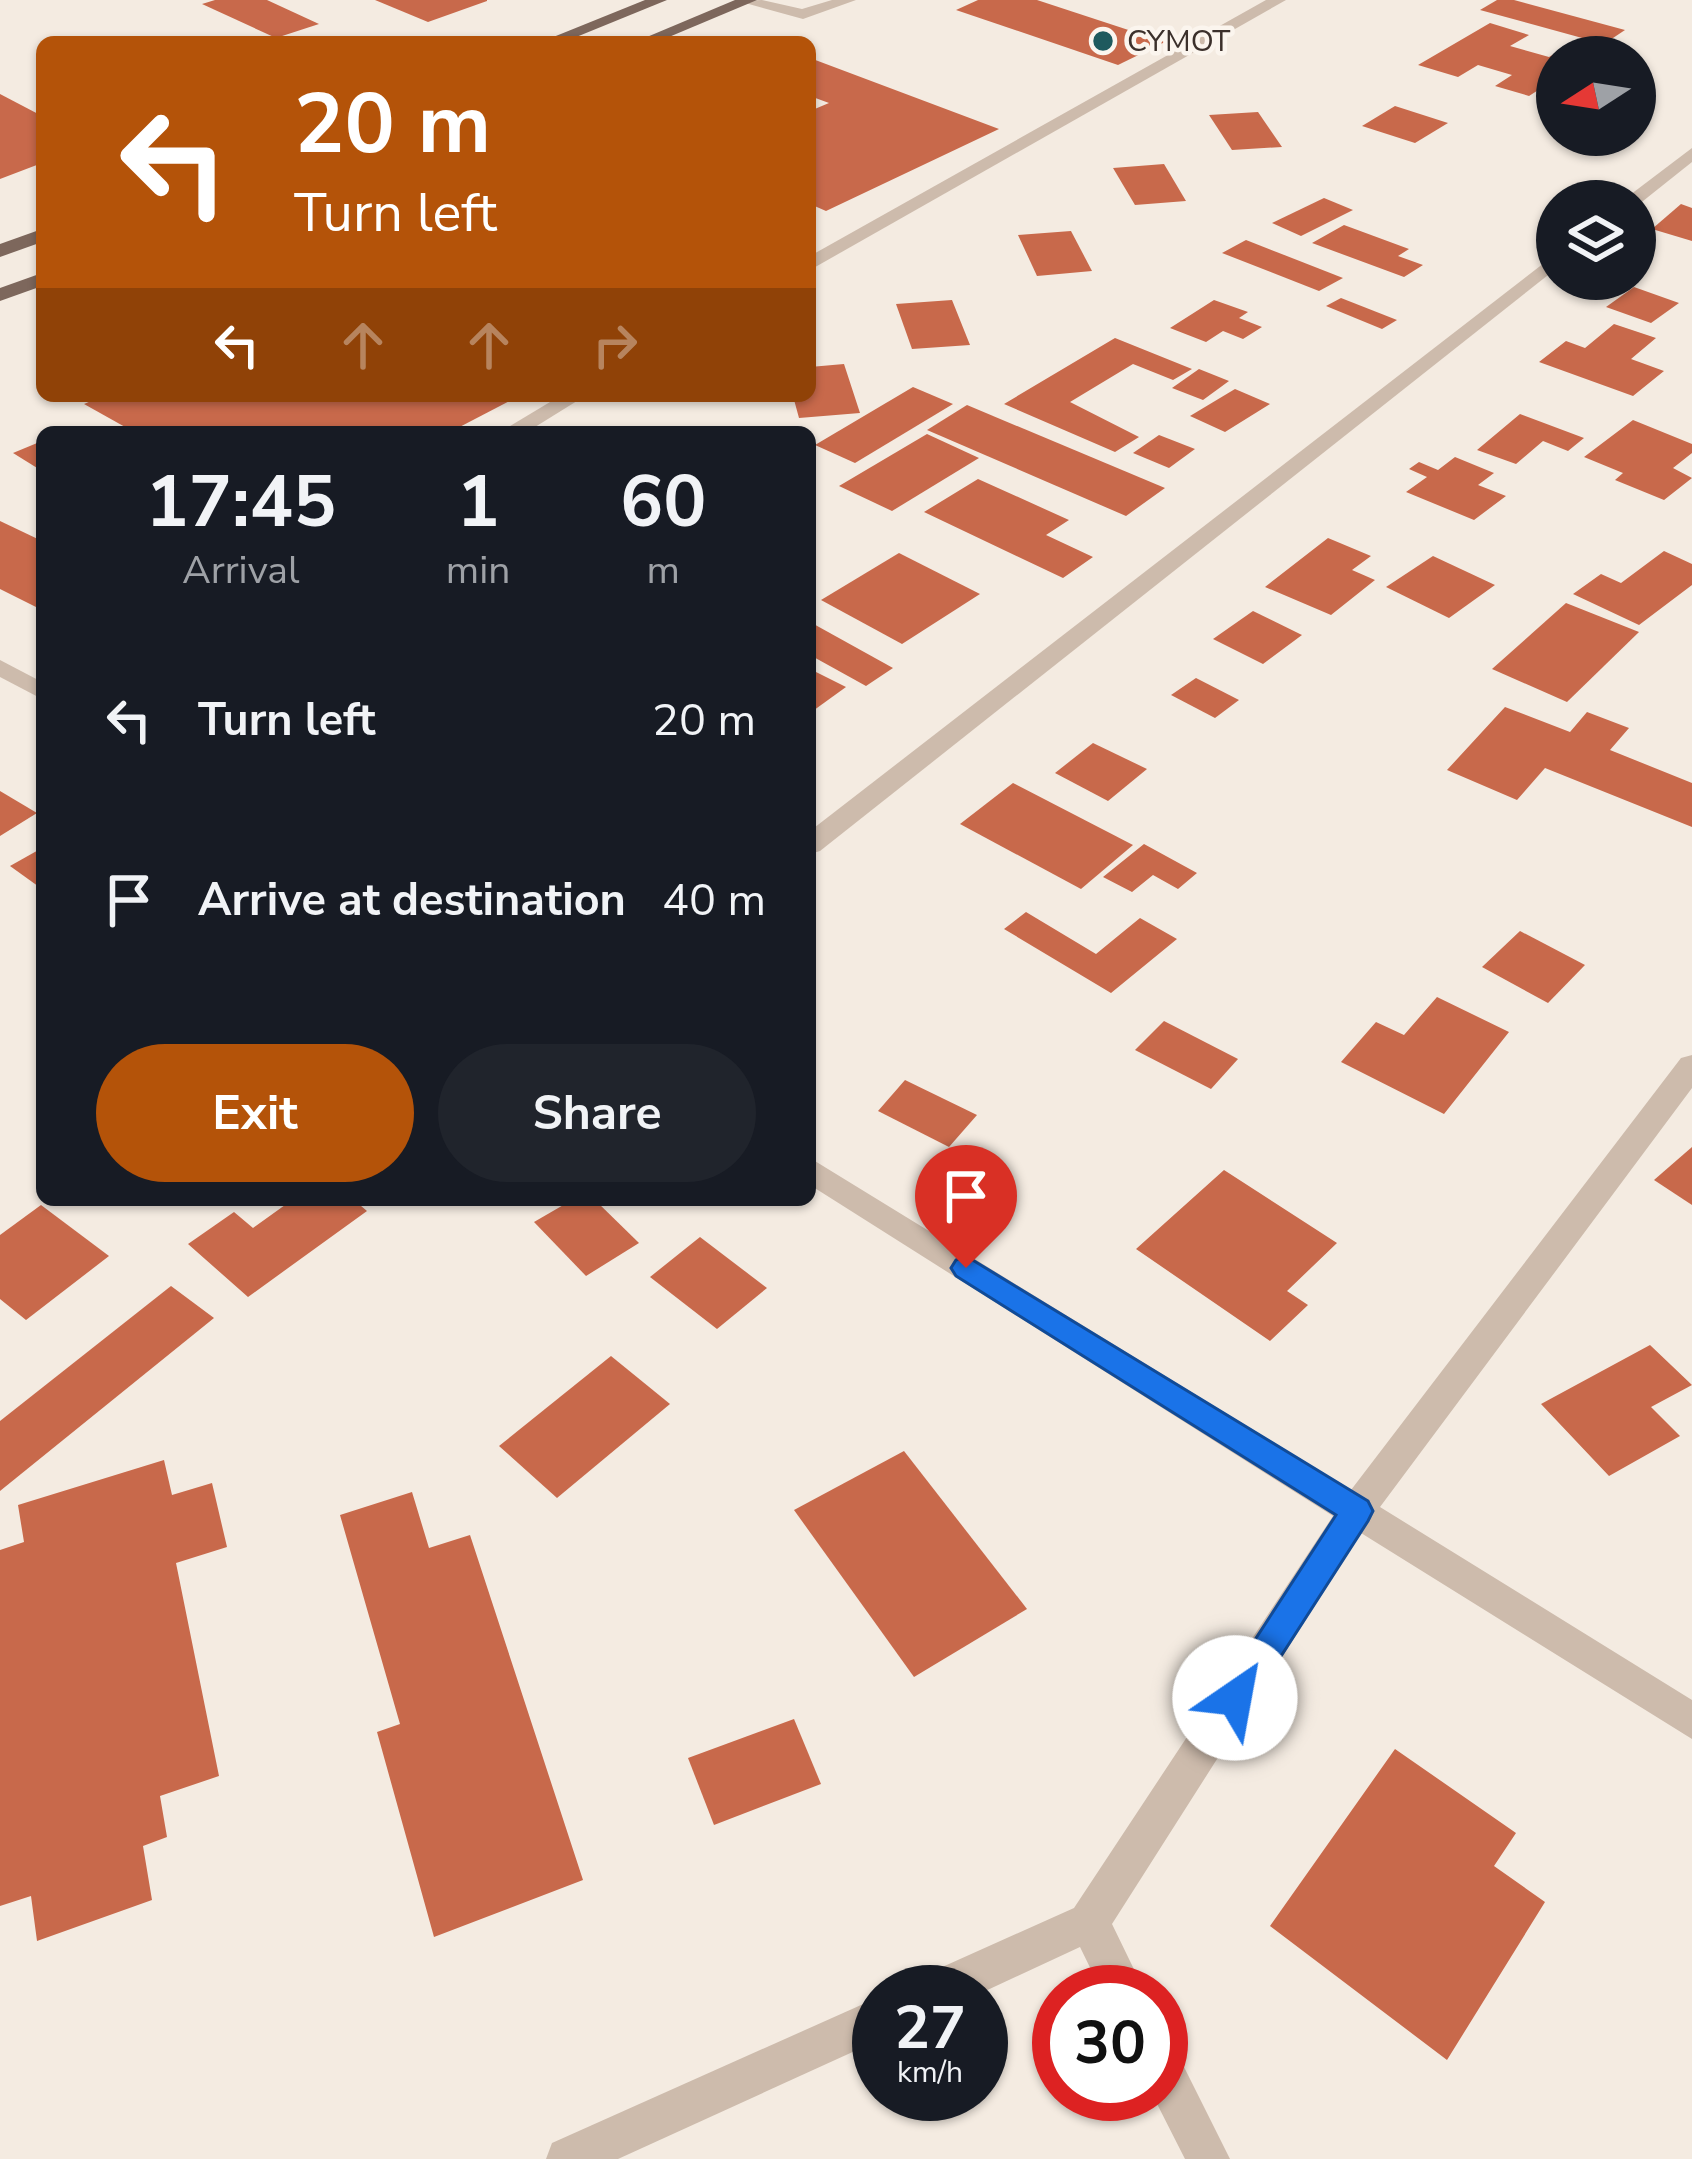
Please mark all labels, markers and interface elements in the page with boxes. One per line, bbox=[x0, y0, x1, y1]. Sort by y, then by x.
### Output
place label: CYMOT bbox=[1127, 21, 1230, 62]
marker: CYMOT bbox=[1090, 28, 1116, 54]
north arrow bbox=[1536, 36, 1656, 156]
map controls bbox=[1536, 36, 1656, 300]
text: 20 m bbox=[294, 67, 491, 182]
icon: left bbox=[96, 84, 252, 240]
text: Turn left bbox=[294, 176, 497, 250]
button: layers bbox=[1536, 180, 1656, 300]
icon: left bbox=[204, 312, 270, 378]
icon: ahead bbox=[330, 312, 396, 378]
icon: ahead bbox=[456, 312, 522, 378]
icon: right bbox=[582, 312, 648, 378]
text: 17:45 bbox=[146, 453, 336, 551]
text: 1 bbox=[457, 453, 500, 551]
text: 60 bbox=[620, 453, 706, 551]
text: Arrival bbox=[182, 544, 300, 597]
text: min bbox=[446, 544, 510, 597]
text: m bbox=[646, 544, 680, 597]
icon: left bbox=[96, 687, 162, 753]
text: Turn left bbox=[198, 690, 376, 751]
text: 20 m bbox=[652, 690, 756, 751]
icon: arrive bbox=[96, 867, 162, 933]
text: Arrive at destination bbox=[198, 870, 626, 931]
text: 40 m bbox=[662, 870, 766, 931]
button: Exit bbox=[96, 1044, 414, 1182]
button: Share bbox=[438, 1044, 756, 1182]
pin bbox=[915, 1145, 1017, 1268]
icon: arrive bbox=[933, 1163, 999, 1229]
position arrow bbox=[1172, 1635, 1298, 1761]
speed limit sign: 30 bbox=[1032, 1965, 1188, 2121]
text: 27 bbox=[894, 1987, 966, 2069]
text: km/h bbox=[897, 2052, 963, 2093]

